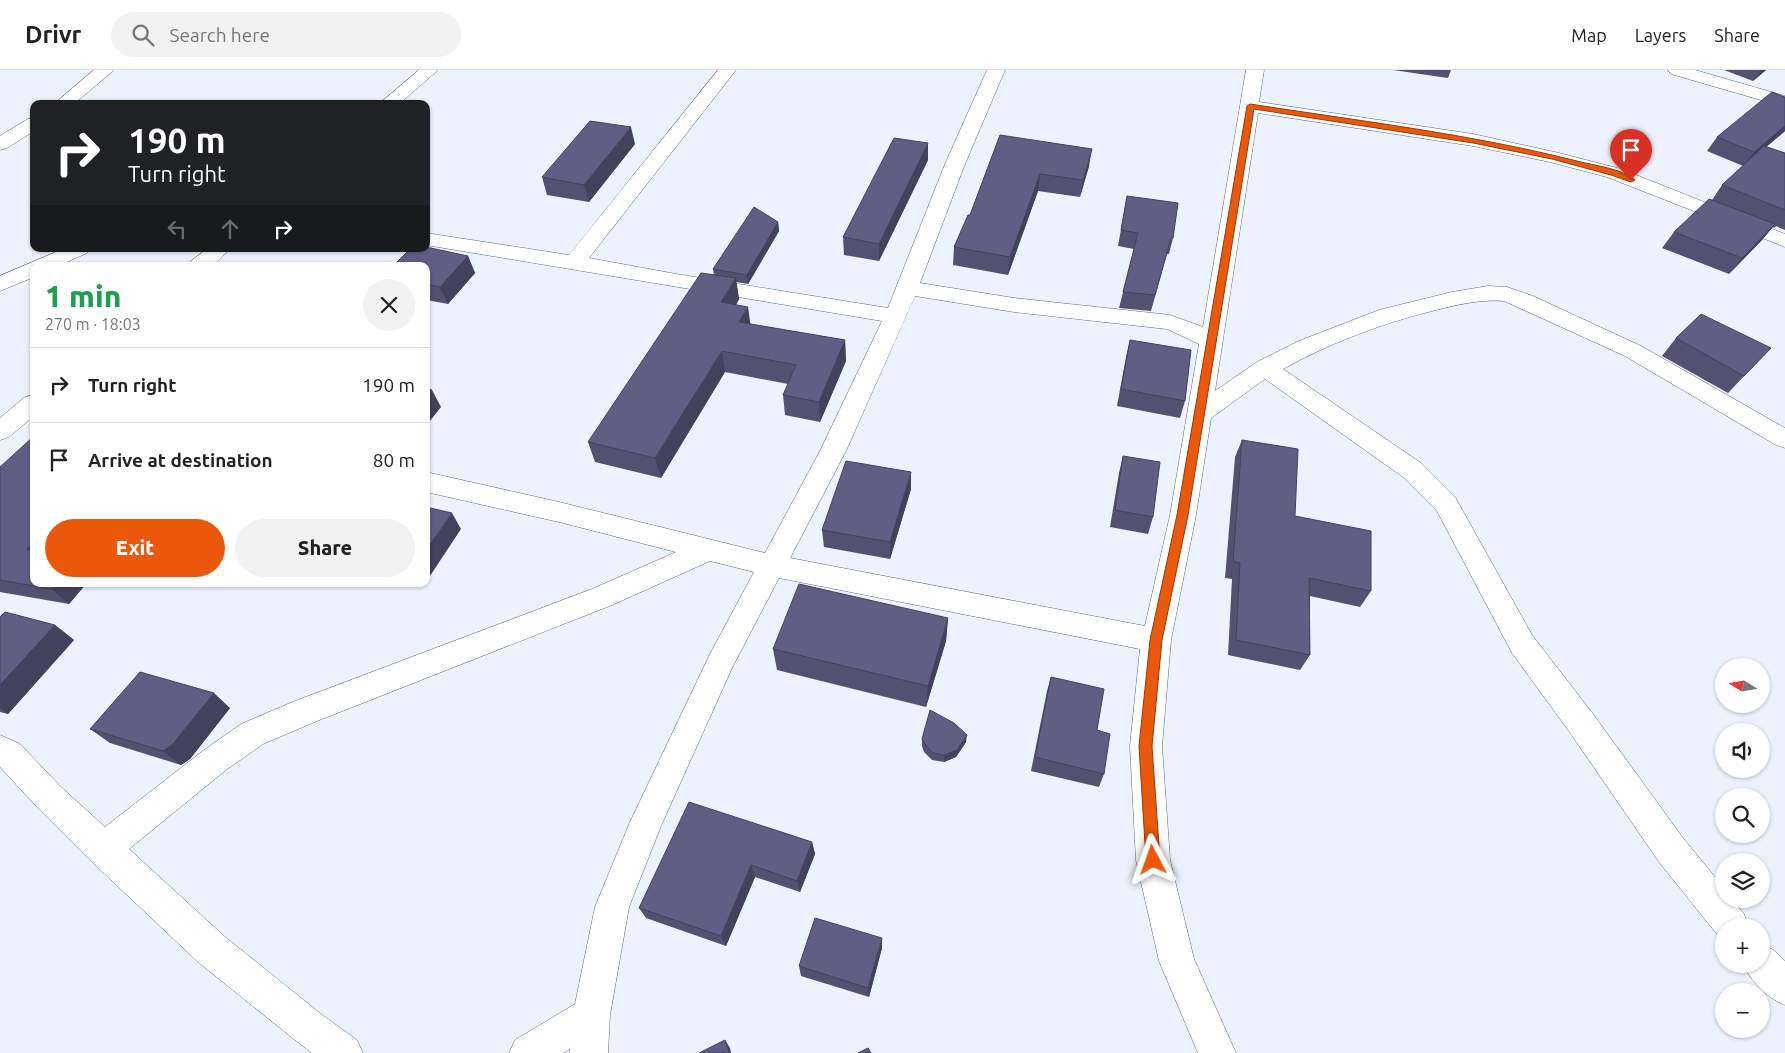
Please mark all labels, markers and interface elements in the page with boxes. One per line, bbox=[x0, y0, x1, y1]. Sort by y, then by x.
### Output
search box bbox=[111, 12, 461, 57]
text: Drivr bbox=[25, 21, 81, 48]
icon: search bbox=[129, 21, 157, 49]
text: Search here bbox=[169, 24, 270, 46]
text: Map bbox=[1571, 25, 1607, 45]
text: Layers bbox=[1635, 25, 1686, 45]
text: Share bbox=[1714, 25, 1760, 45]
icon: right bbox=[45, 120, 110, 185]
text: 190 m bbox=[128, 120, 226, 160]
pin bbox=[1610, 129, 1652, 180]
icon: arrive bbox=[1617, 136, 1645, 164]
text: Turn right bbox=[128, 161, 226, 186]
icon: left bbox=[163, 215, 191, 243]
icon: ahead bbox=[216, 215, 244, 243]
icon: right bbox=[269, 215, 297, 243]
text: 1 min bbox=[45, 279, 121, 313]
button: close bbox=[363, 279, 415, 331]
text: 270 m · 18:03 bbox=[45, 315, 141, 333]
icon: right bbox=[45, 371, 73, 399]
text: Turn right bbox=[88, 374, 176, 396]
text: 190 m bbox=[362, 374, 415, 396]
icon: arrive bbox=[45, 446, 73, 474]
text: Arrive at destination bbox=[88, 449, 273, 471]
text: 80 m bbox=[373, 449, 415, 471]
button: Exit bbox=[45, 519, 225, 577]
button: Share bbox=[235, 519, 415, 577]
north arrow bbox=[1715, 658, 1770, 712]
map controls bbox=[1715, 658, 1770, 1038]
button: sound bbox=[1715, 723, 1770, 778]
button: search bbox=[1715, 788, 1770, 843]
position arrow bbox=[1126, 833, 1178, 885]
button: layers bbox=[1715, 853, 1770, 908]
button: + bbox=[1715, 918, 1770, 973]
button: − bbox=[1715, 983, 1770, 1038]

